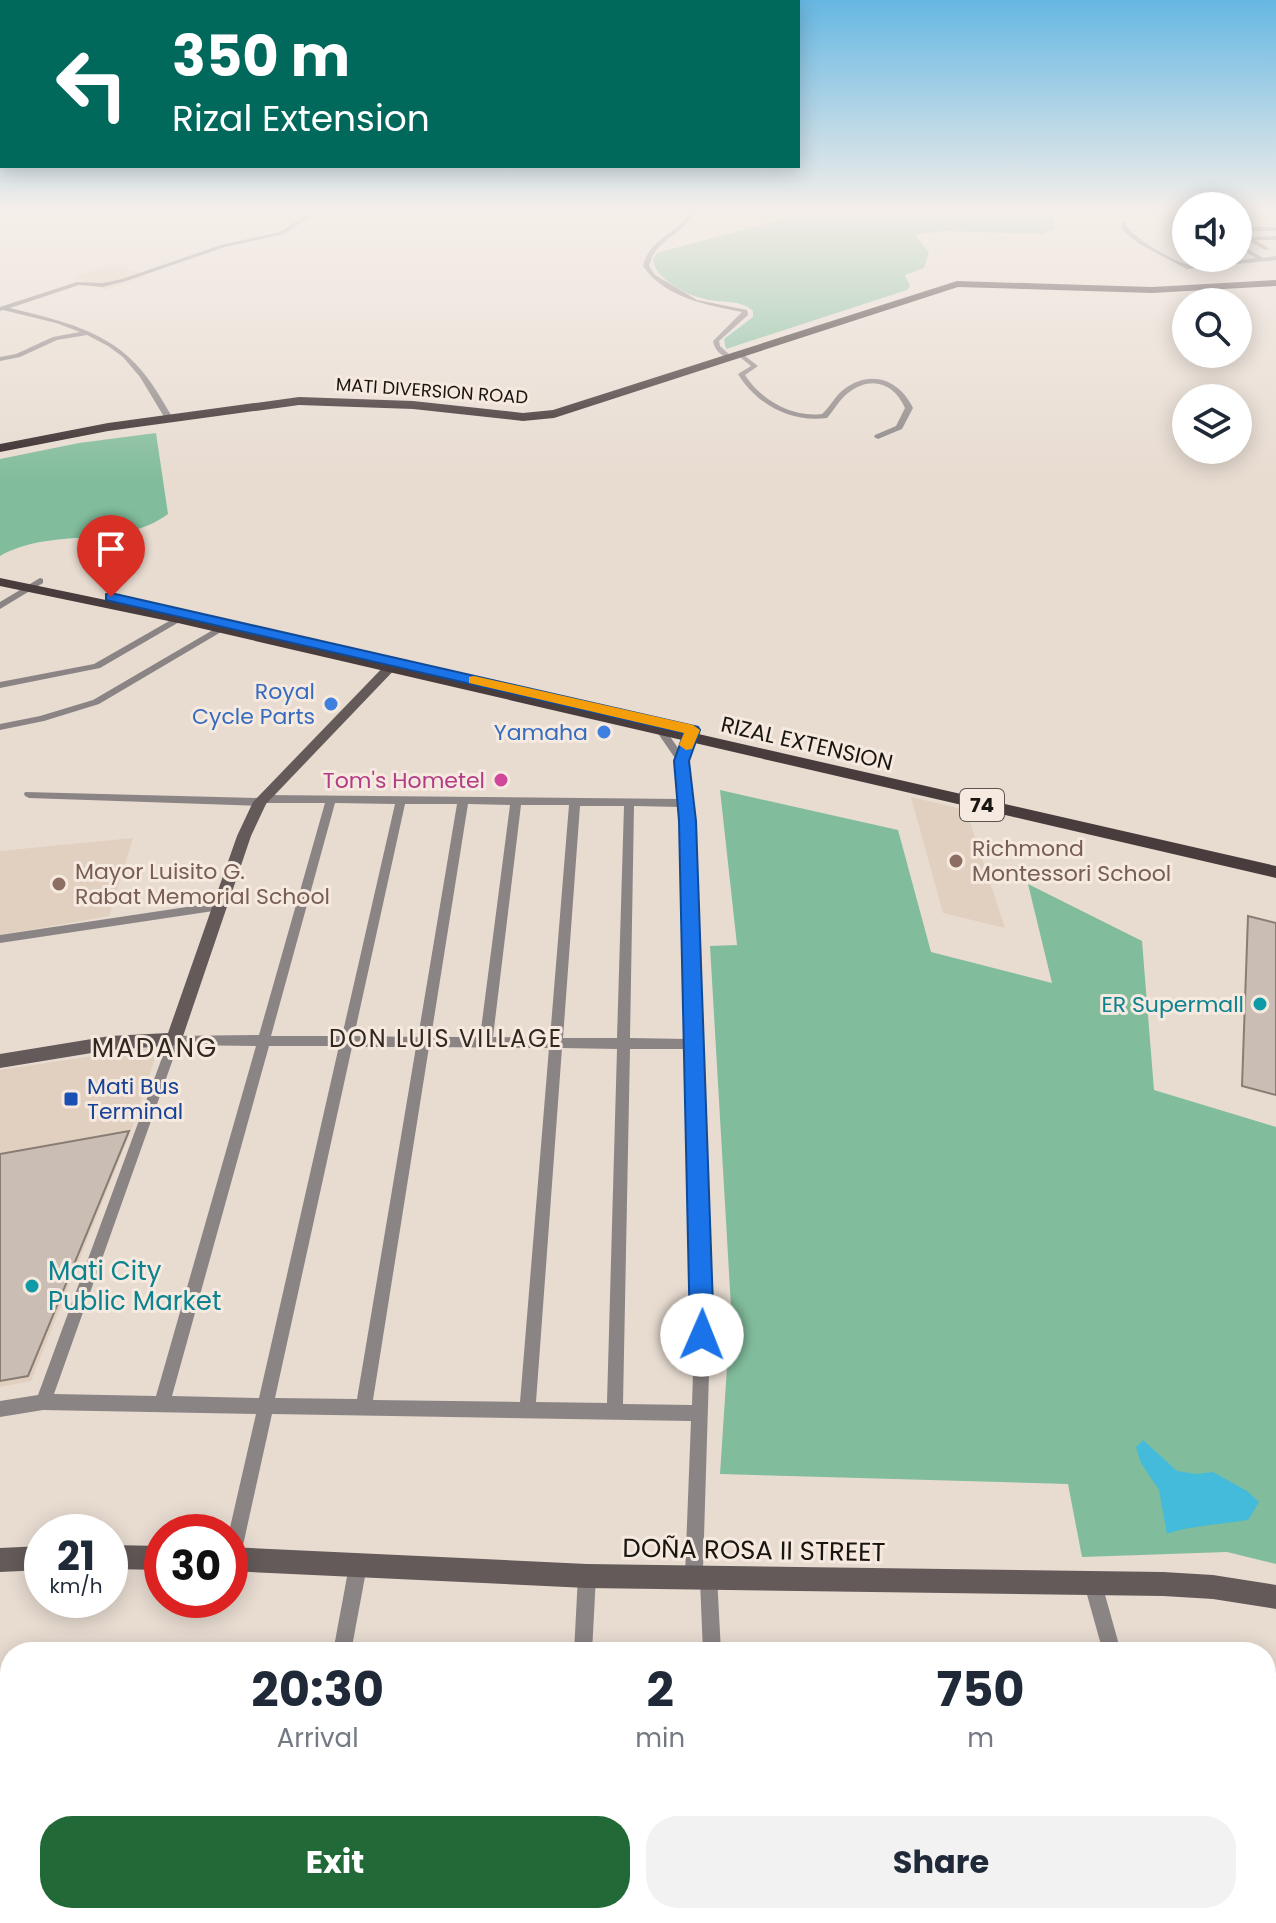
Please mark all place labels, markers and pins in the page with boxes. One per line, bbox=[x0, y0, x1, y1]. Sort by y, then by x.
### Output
pin bbox=[77, 515, 145, 597]
place label: Royal Cycle Parts bbox=[192, 676, 315, 732]
marker: Royal Cycle Parts bbox=[322, 695, 340, 713]
place label: Yamaha bbox=[494, 717, 588, 748]
marker: Yamaha bbox=[595, 723, 613, 741]
place label: Tom's Hometel bbox=[323, 765, 485, 796]
marker: Tom's Hometel bbox=[492, 771, 510, 789]
place label: Richmond Montessori School bbox=[972, 833, 1171, 889]
marker: Richmond Montessori School bbox=[947, 852, 965, 870]
place label: Mayor Luisito G. Rabat Memorial School bbox=[75, 856, 330, 912]
marker: Mayor Luisito G. Rabat Memorial School bbox=[50, 875, 68, 893]
place label: ER Supermall bbox=[1101, 989, 1244, 1020]
marker: ER Supermall bbox=[1251, 995, 1269, 1013]
place label: Mati Bus Terminal bbox=[87, 1071, 183, 1127]
marker: Mati Bus Terminal bbox=[62, 1090, 80, 1108]
place label: Mati City Public Market bbox=[48, 1253, 221, 1319]
marker: Mati City Public Market bbox=[23, 1277, 41, 1295]

